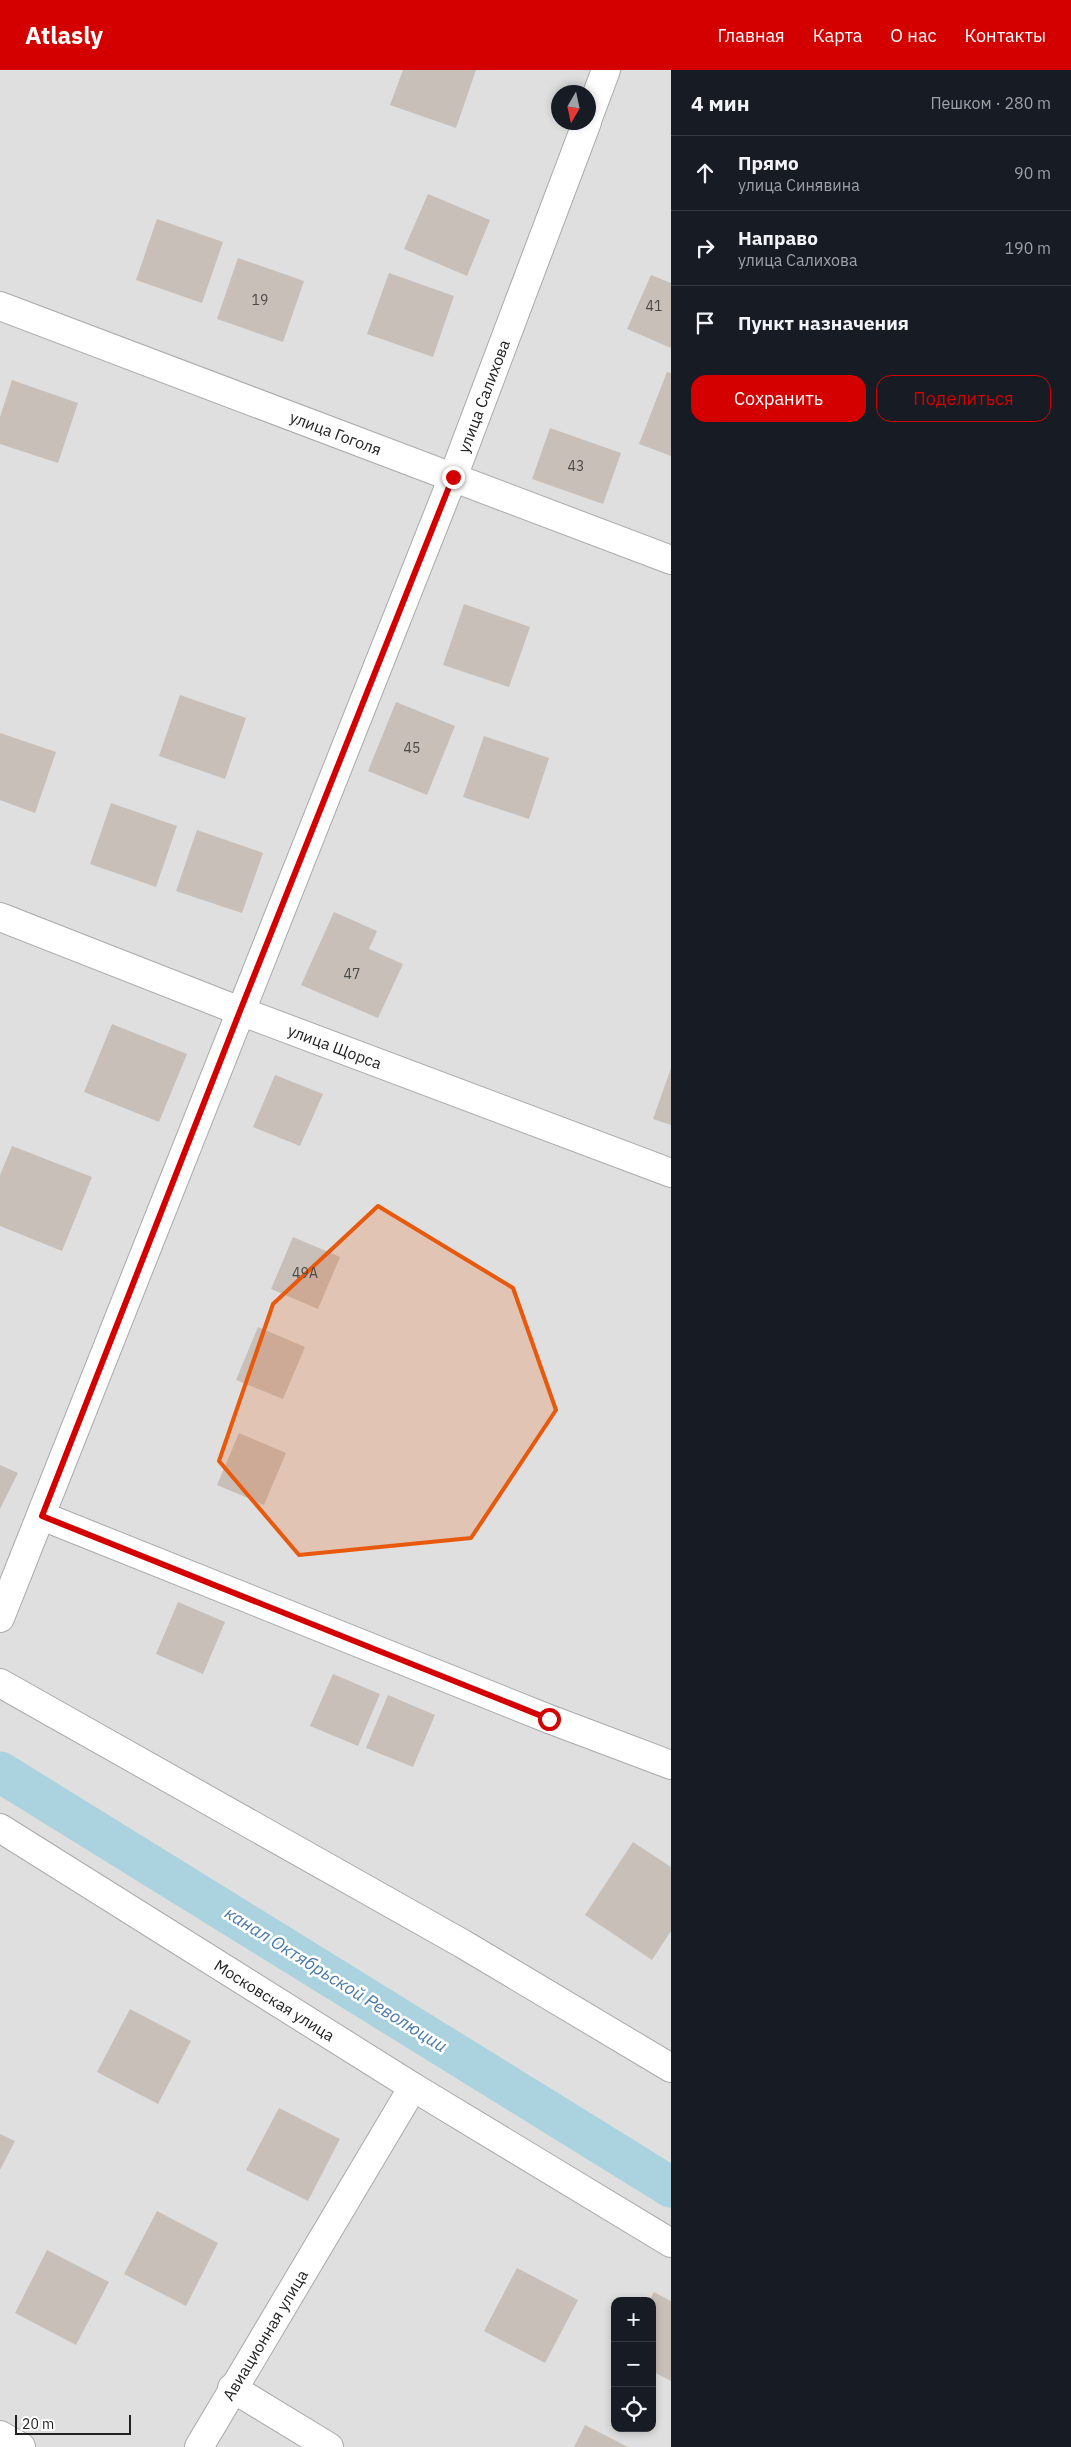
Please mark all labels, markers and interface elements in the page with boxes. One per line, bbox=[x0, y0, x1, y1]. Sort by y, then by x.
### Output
text: Atlasly bbox=[25, 19, 103, 51]
text: Главная bbox=[717, 24, 785, 47]
text: Карта bbox=[813, 24, 862, 47]
text: О нас bbox=[890, 24, 937, 47]
text: Контакты bbox=[965, 24, 1046, 47]
north arrow bbox=[551, 85, 596, 130]
text: 4 мин bbox=[691, 89, 750, 117]
text: Пешком · 280 m bbox=[930, 93, 1051, 113]
text: Прямо bbox=[738, 151, 799, 175]
icon: ahead bbox=[691, 159, 719, 187]
text: 90 m bbox=[1014, 163, 1051, 183]
text: улица Синявина bbox=[738, 175, 860, 195]
text: Направо bbox=[738, 226, 818, 250]
icon: right bbox=[691, 234, 719, 262]
text: 190 m bbox=[1004, 238, 1051, 258]
text: улица Салихова bbox=[738, 250, 857, 270]
house number: 19 bbox=[252, 291, 268, 309]
house number: 41 bbox=[646, 297, 662, 315]
icon: arrive bbox=[691, 309, 719, 337]
text: Пункт назначения bbox=[738, 311, 909, 335]
street label: улица Салихова bbox=[453, 336, 514, 456]
button: Сохранить bbox=[691, 375, 866, 422]
button: Поделиться bbox=[876, 375, 1051, 422]
street label: улица Гоголя bbox=[287, 407, 384, 460]
house number: 43 bbox=[568, 457, 584, 475]
route end bbox=[442, 466, 465, 489]
house number: 45 bbox=[404, 739, 420, 757]
house number: 47 bbox=[344, 965, 360, 983]
street label: улица Щорса bbox=[285, 1020, 385, 1074]
house number: 49А bbox=[292, 1264, 318, 1282]
route start bbox=[538, 1708, 561, 1731]
water label: канал Октябрьской Революции bbox=[221, 1901, 451, 2057]
street label: Московская улица bbox=[211, 1955, 339, 2046]
street label: Авиационная улица bbox=[218, 2266, 312, 2404]
map controls bbox=[611, 2297, 656, 2432]
button: + bbox=[611, 2297, 656, 2342]
button: − bbox=[611, 2342, 656, 2387]
button: locate bbox=[611, 2387, 656, 2432]
scale bar bbox=[15, 2412, 131, 2435]
text: 20 m bbox=[22, 2415, 54, 2433]

